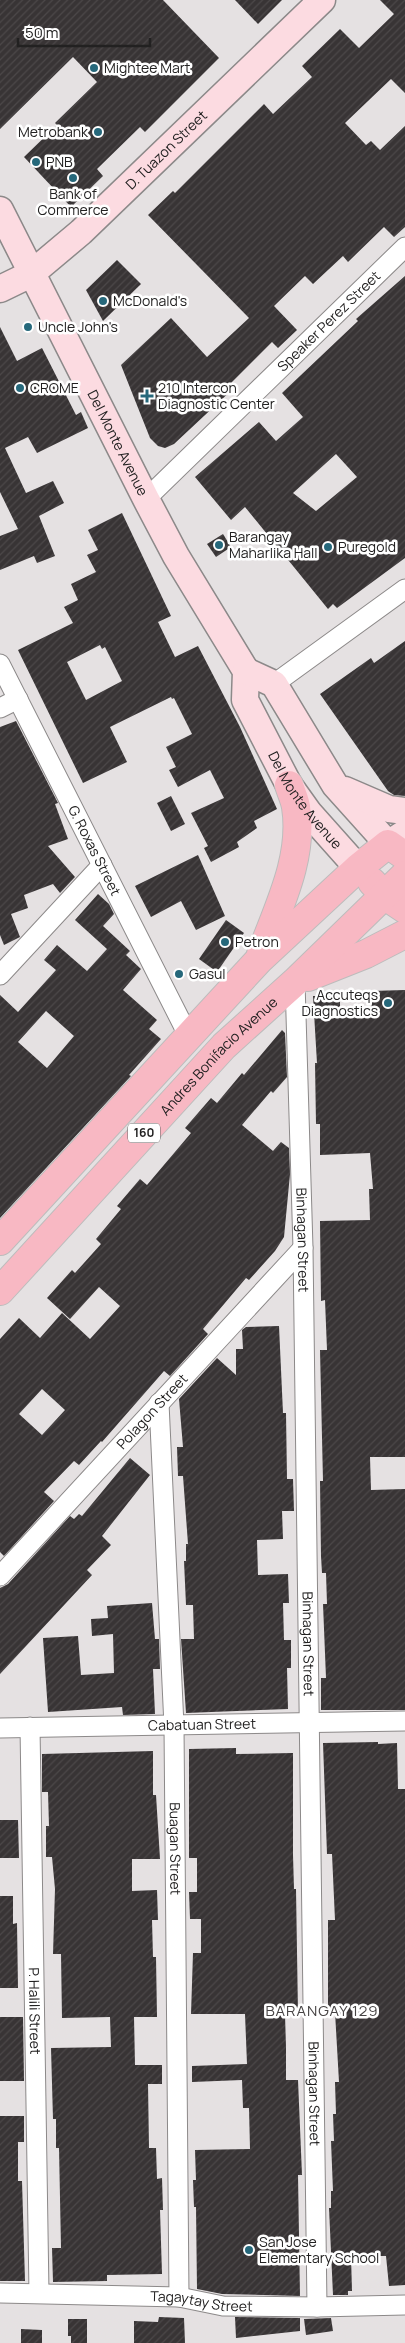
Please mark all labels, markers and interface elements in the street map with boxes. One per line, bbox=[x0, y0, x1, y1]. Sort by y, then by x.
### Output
scale bar bbox=[18, 15, 150, 47]
text: 50 m bbox=[25, 22, 59, 43]
place label: Mightee Mart bbox=[104, 58, 191, 77]
marker: Mightee Mart bbox=[88, 62, 100, 74]
street label: D. Tuazon Street bbox=[121, 106, 211, 193]
place label: Metrobank bbox=[18, 122, 89, 141]
marker: Metrobank bbox=[92, 126, 104, 138]
place label: PNB bbox=[46, 152, 73, 171]
marker: PNB bbox=[30, 156, 42, 168]
marker: Bank of Commerce bbox=[67, 172, 79, 184]
place label: Bank of Commerce bbox=[38, 184, 108, 219]
street label: Speaker Perez Street bbox=[273, 266, 384, 375]
place label: McDonald's bbox=[113, 291, 187, 310]
marker: McDonald's bbox=[97, 295, 109, 307]
place label: Uncle John's bbox=[38, 317, 118, 336]
marker: Uncle John's bbox=[22, 321, 34, 333]
place label: CROME bbox=[30, 378, 79, 397]
place label: 210 Intercon Diagnostic Center bbox=[158, 378, 275, 413]
marker: CROME bbox=[14, 382, 26, 394]
street label: Del Monte Avenue bbox=[83, 387, 153, 499]
marker: 210 Intercon Diagnostic Center bbox=[140, 389, 154, 403]
place label: Barangay Maharlika Hall bbox=[229, 527, 318, 562]
place label: Puregold bbox=[338, 537, 396, 556]
marker: Barangay Maharlika Hall bbox=[213, 539, 225, 551]
marker: Puregold bbox=[322, 541, 334, 553]
street label: Del Monte Avenue bbox=[264, 748, 347, 853]
street label: G. Roxas Street bbox=[64, 802, 126, 899]
place label: Petron bbox=[235, 932, 279, 951]
marker: Petron bbox=[219, 936, 231, 948]
place label: Gasul bbox=[189, 964, 226, 983]
marker: Gasul bbox=[173, 968, 185, 980]
place label: Accuteqs Diagnostics bbox=[301, 985, 378, 1020]
street label: Andres Bonifacio Avenue bbox=[155, 992, 281, 1119]
marker: Accuteqs Diagnostics bbox=[382, 997, 394, 1009]
road number: 160 bbox=[128, 1124, 160, 1142]
street label: Binhagan Street bbox=[292, 1187, 314, 1293]
street label: Polagon Street bbox=[112, 1369, 192, 1453]
street label: Binhagan Street bbox=[299, 1591, 319, 1697]
street label: Cabatuan Street bbox=[148, 1714, 256, 1734]
street label: Buagan Street bbox=[166, 1802, 185, 1896]
street label: P. Halili Street bbox=[25, 1967, 45, 2055]
district label: BARANGAY 129 bbox=[265, 2000, 379, 2021]
street label: Binhagan Street bbox=[304, 2041, 325, 2147]
place label: San Jose Elementary School bbox=[259, 2232, 379, 2267]
marker: San Jose Elementary School bbox=[243, 2244, 255, 2256]
street label: Tagaytay Street bbox=[150, 2286, 253, 2315]

